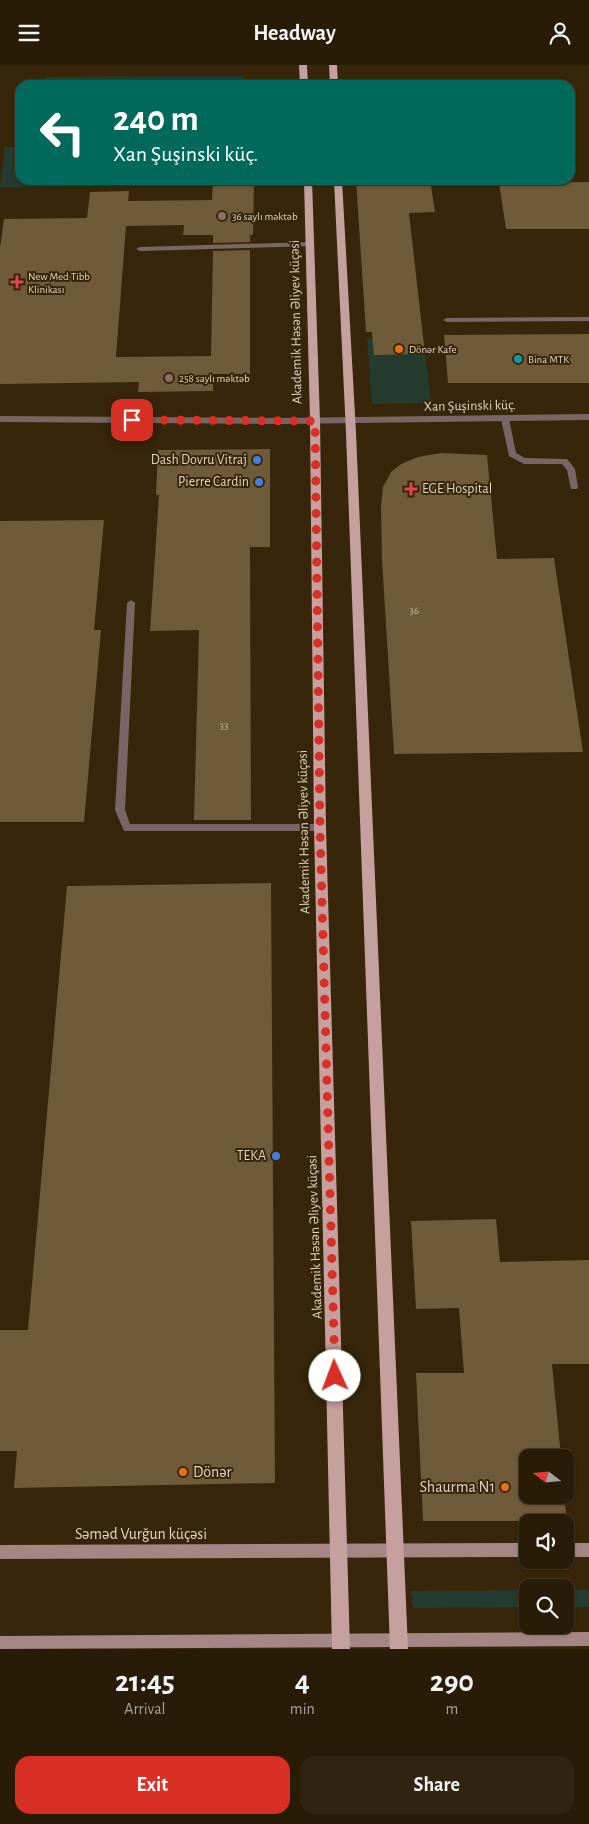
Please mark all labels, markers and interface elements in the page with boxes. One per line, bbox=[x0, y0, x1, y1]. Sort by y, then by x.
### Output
icon: menu bbox=[15, 19, 43, 47]
icon: person bbox=[546, 19, 574, 47]
text: Headway bbox=[253, 22, 336, 44]
icon: left bbox=[30, 100, 95, 165]
text: 240 m bbox=[113, 102, 199, 137]
text: Xan Şuşinski küç. bbox=[113, 143, 258, 165]
marker: 36 saylı məktəb bbox=[216, 210, 228, 222]
place label: 36 saylı məktəb bbox=[232, 211, 298, 222]
street label: Akademik Həsən Əliyev küçəsi bbox=[288, 240, 304, 404]
place label: New Med Tibb Klinikası bbox=[28, 271, 90, 295]
marker: New Med Tibb Klinikası bbox=[10, 275, 24, 289]
marker: Dönər Kafe bbox=[393, 343, 405, 355]
place label: Dönər Kafe bbox=[409, 344, 457, 355]
marker: Bina MTK bbox=[512, 353, 524, 365]
place label: Bina MTK bbox=[528, 354, 570, 365]
marker: 258 saylı məktəb bbox=[163, 372, 175, 384]
place label: 258 saylı məktəb bbox=[179, 373, 250, 384]
street label: Xan Şuşinski küç. bbox=[424, 398, 516, 414]
pin bbox=[111, 399, 153, 441]
icon: arrive bbox=[118, 406, 146, 434]
place label: Dash Dovru Vitraj bbox=[151, 453, 247, 467]
marker: Dash Dovru Vitraj bbox=[251, 454, 263, 466]
place label: Pierre Cardin bbox=[178, 475, 249, 489]
marker: Pierre Cardin bbox=[253, 476, 265, 488]
marker: EGE Hospital bbox=[404, 482, 418, 496]
place label: EGE Hospital bbox=[422, 482, 492, 496]
house number: 36 bbox=[409, 605, 419, 616]
house number: 33 bbox=[219, 720, 229, 731]
street label: Akademik Həsən Əliyev küçəsi bbox=[296, 750, 312, 914]
place label: TEKA bbox=[237, 1149, 266, 1163]
marker: TEKA bbox=[270, 1150, 282, 1162]
street label: Akademik Həsən Əliyev küçəsi bbox=[305, 1155, 325, 1319]
position arrow bbox=[308, 1349, 360, 1401]
north arrow bbox=[519, 1449, 574, 1504]
map controls bbox=[519, 1449, 574, 1634]
place label: Dönər bbox=[193, 1464, 233, 1480]
marker: Dönər bbox=[177, 1466, 189, 1478]
place label: Shaurma N1 bbox=[419, 1479, 495, 1495]
marker: Shaurma N1 bbox=[499, 1481, 511, 1493]
button: sound bbox=[519, 1514, 574, 1569]
street label: Səməd Vurğun küçəsi bbox=[75, 1526, 207, 1542]
button: search bbox=[519, 1579, 574, 1634]
text: 21:45 bbox=[115, 1667, 175, 1697]
text: 4 bbox=[295, 1667, 310, 1697]
text: 290 bbox=[430, 1667, 474, 1697]
text: Arrival bbox=[124, 1701, 165, 1717]
text: min bbox=[290, 1701, 315, 1717]
text: m bbox=[445, 1701, 458, 1717]
button: Exit bbox=[15, 1756, 290, 1814]
button: Share bbox=[300, 1756, 574, 1814]

